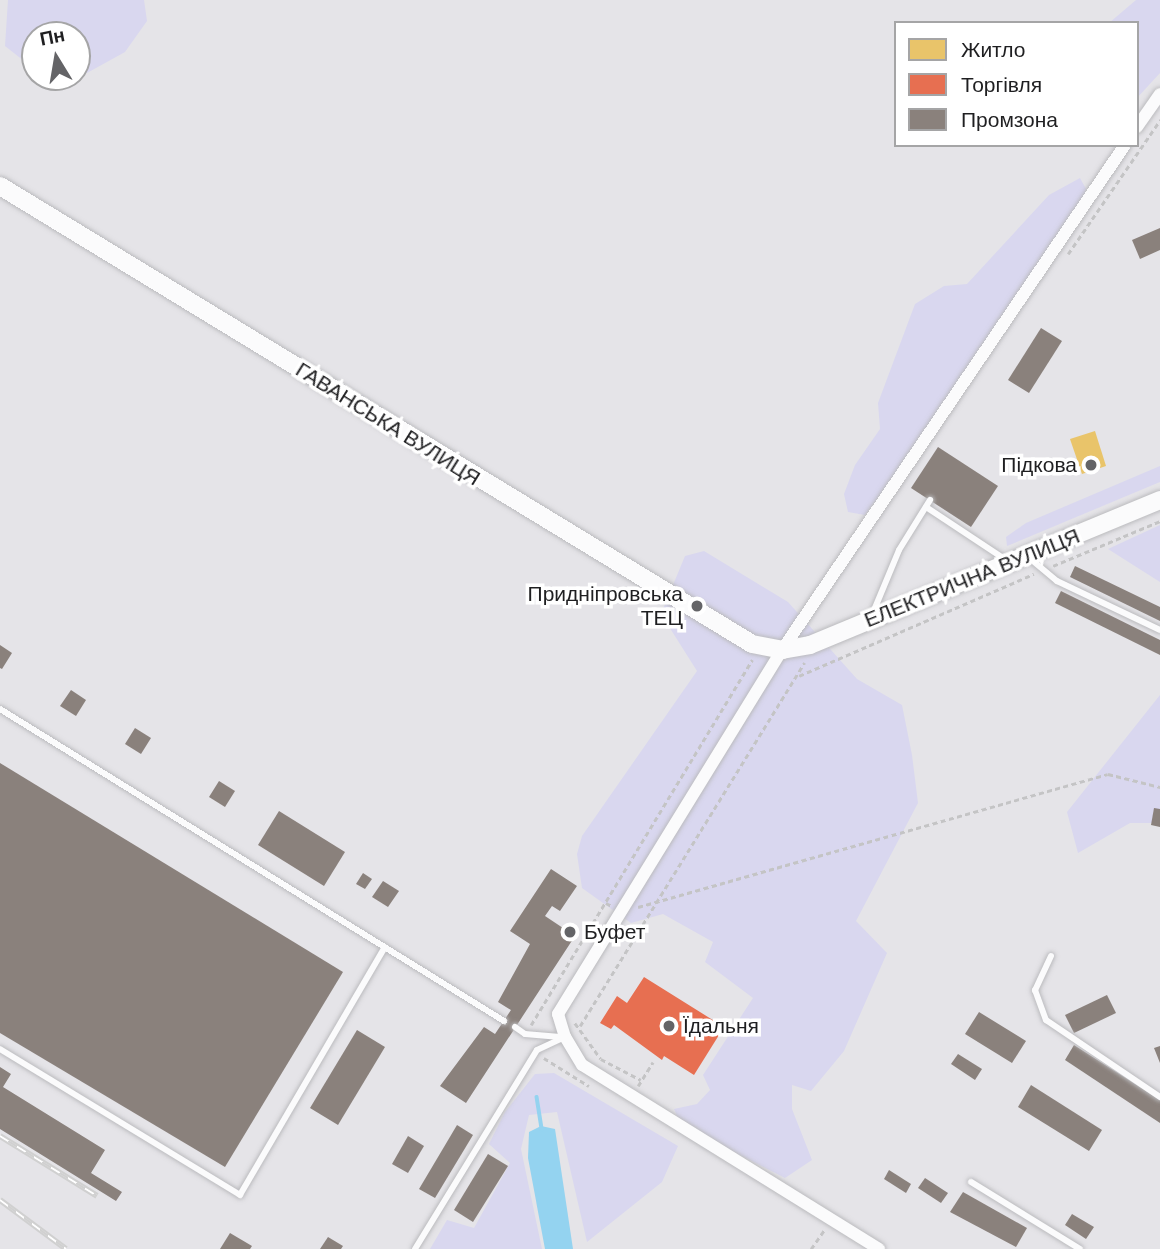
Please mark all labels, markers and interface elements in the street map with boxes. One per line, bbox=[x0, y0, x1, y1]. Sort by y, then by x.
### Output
north arrow bbox=[21, 21, 91, 91]
legend bbox=[894, 21, 1139, 147]
text: Пн bbox=[38, 22, 67, 52]
text: Житло bbox=[961, 36, 1025, 64]
text: Торгівля bbox=[961, 71, 1042, 99]
text: Промзона bbox=[961, 106, 1058, 134]
street label: ГАВАНСЬКА ВУЛИЦЯ bbox=[291, 357, 485, 491]
place label: Підкова bbox=[1001, 452, 1077, 478]
marker: Підкова bbox=[1083, 457, 1099, 473]
street label: ЕЛЕКТРИЧНА ВУЛИЦЯ bbox=[861, 523, 1083, 633]
place label: Придніпровська ТЕЦ bbox=[528, 581, 683, 631]
marker: Придніпровська ТЕЦ bbox=[689, 598, 705, 614]
place label: Буфет bbox=[584, 919, 645, 945]
marker: Буфет bbox=[562, 924, 578, 940]
place label: Їдальня bbox=[683, 1013, 759, 1039]
marker: Їдальня bbox=[661, 1018, 677, 1034]

